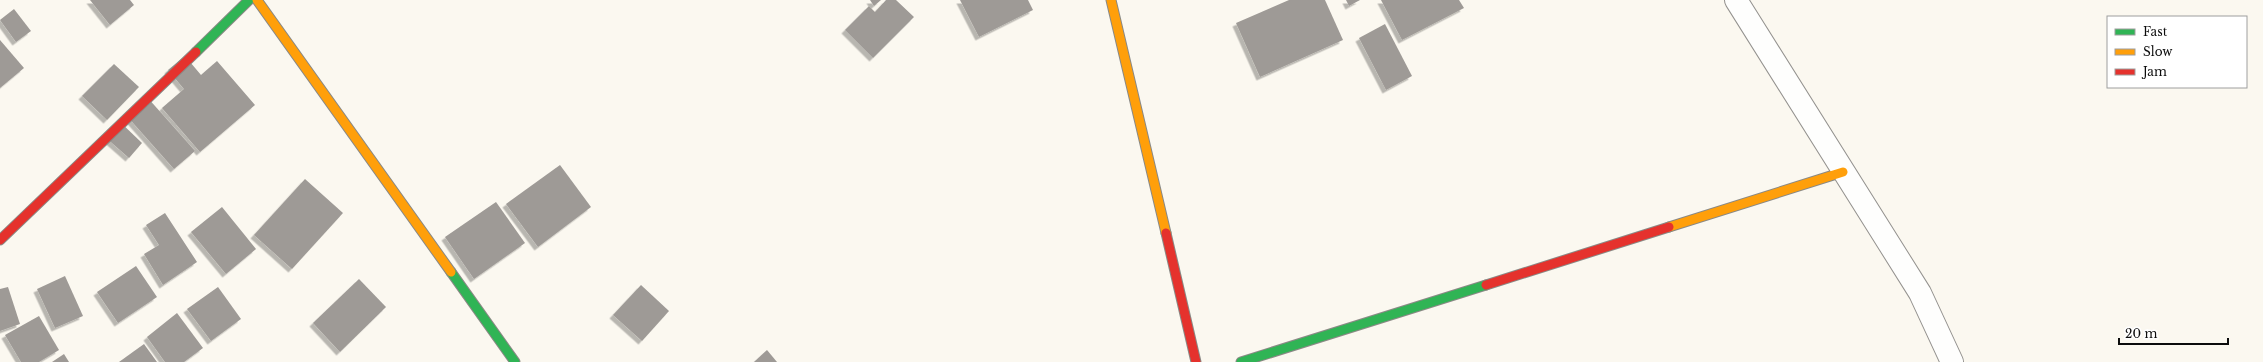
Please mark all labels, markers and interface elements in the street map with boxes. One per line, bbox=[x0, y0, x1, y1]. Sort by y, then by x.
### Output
legend bbox=[2107, 16, 2247, 88]
text: Fast bbox=[2143, 24, 2168, 39]
text: Slow bbox=[2143, 44, 2173, 59]
text: Jam bbox=[2141, 64, 2167, 79]
scale bar bbox=[2119, 320, 2228, 346]
text: 20 m bbox=[2125, 326, 2157, 341]

